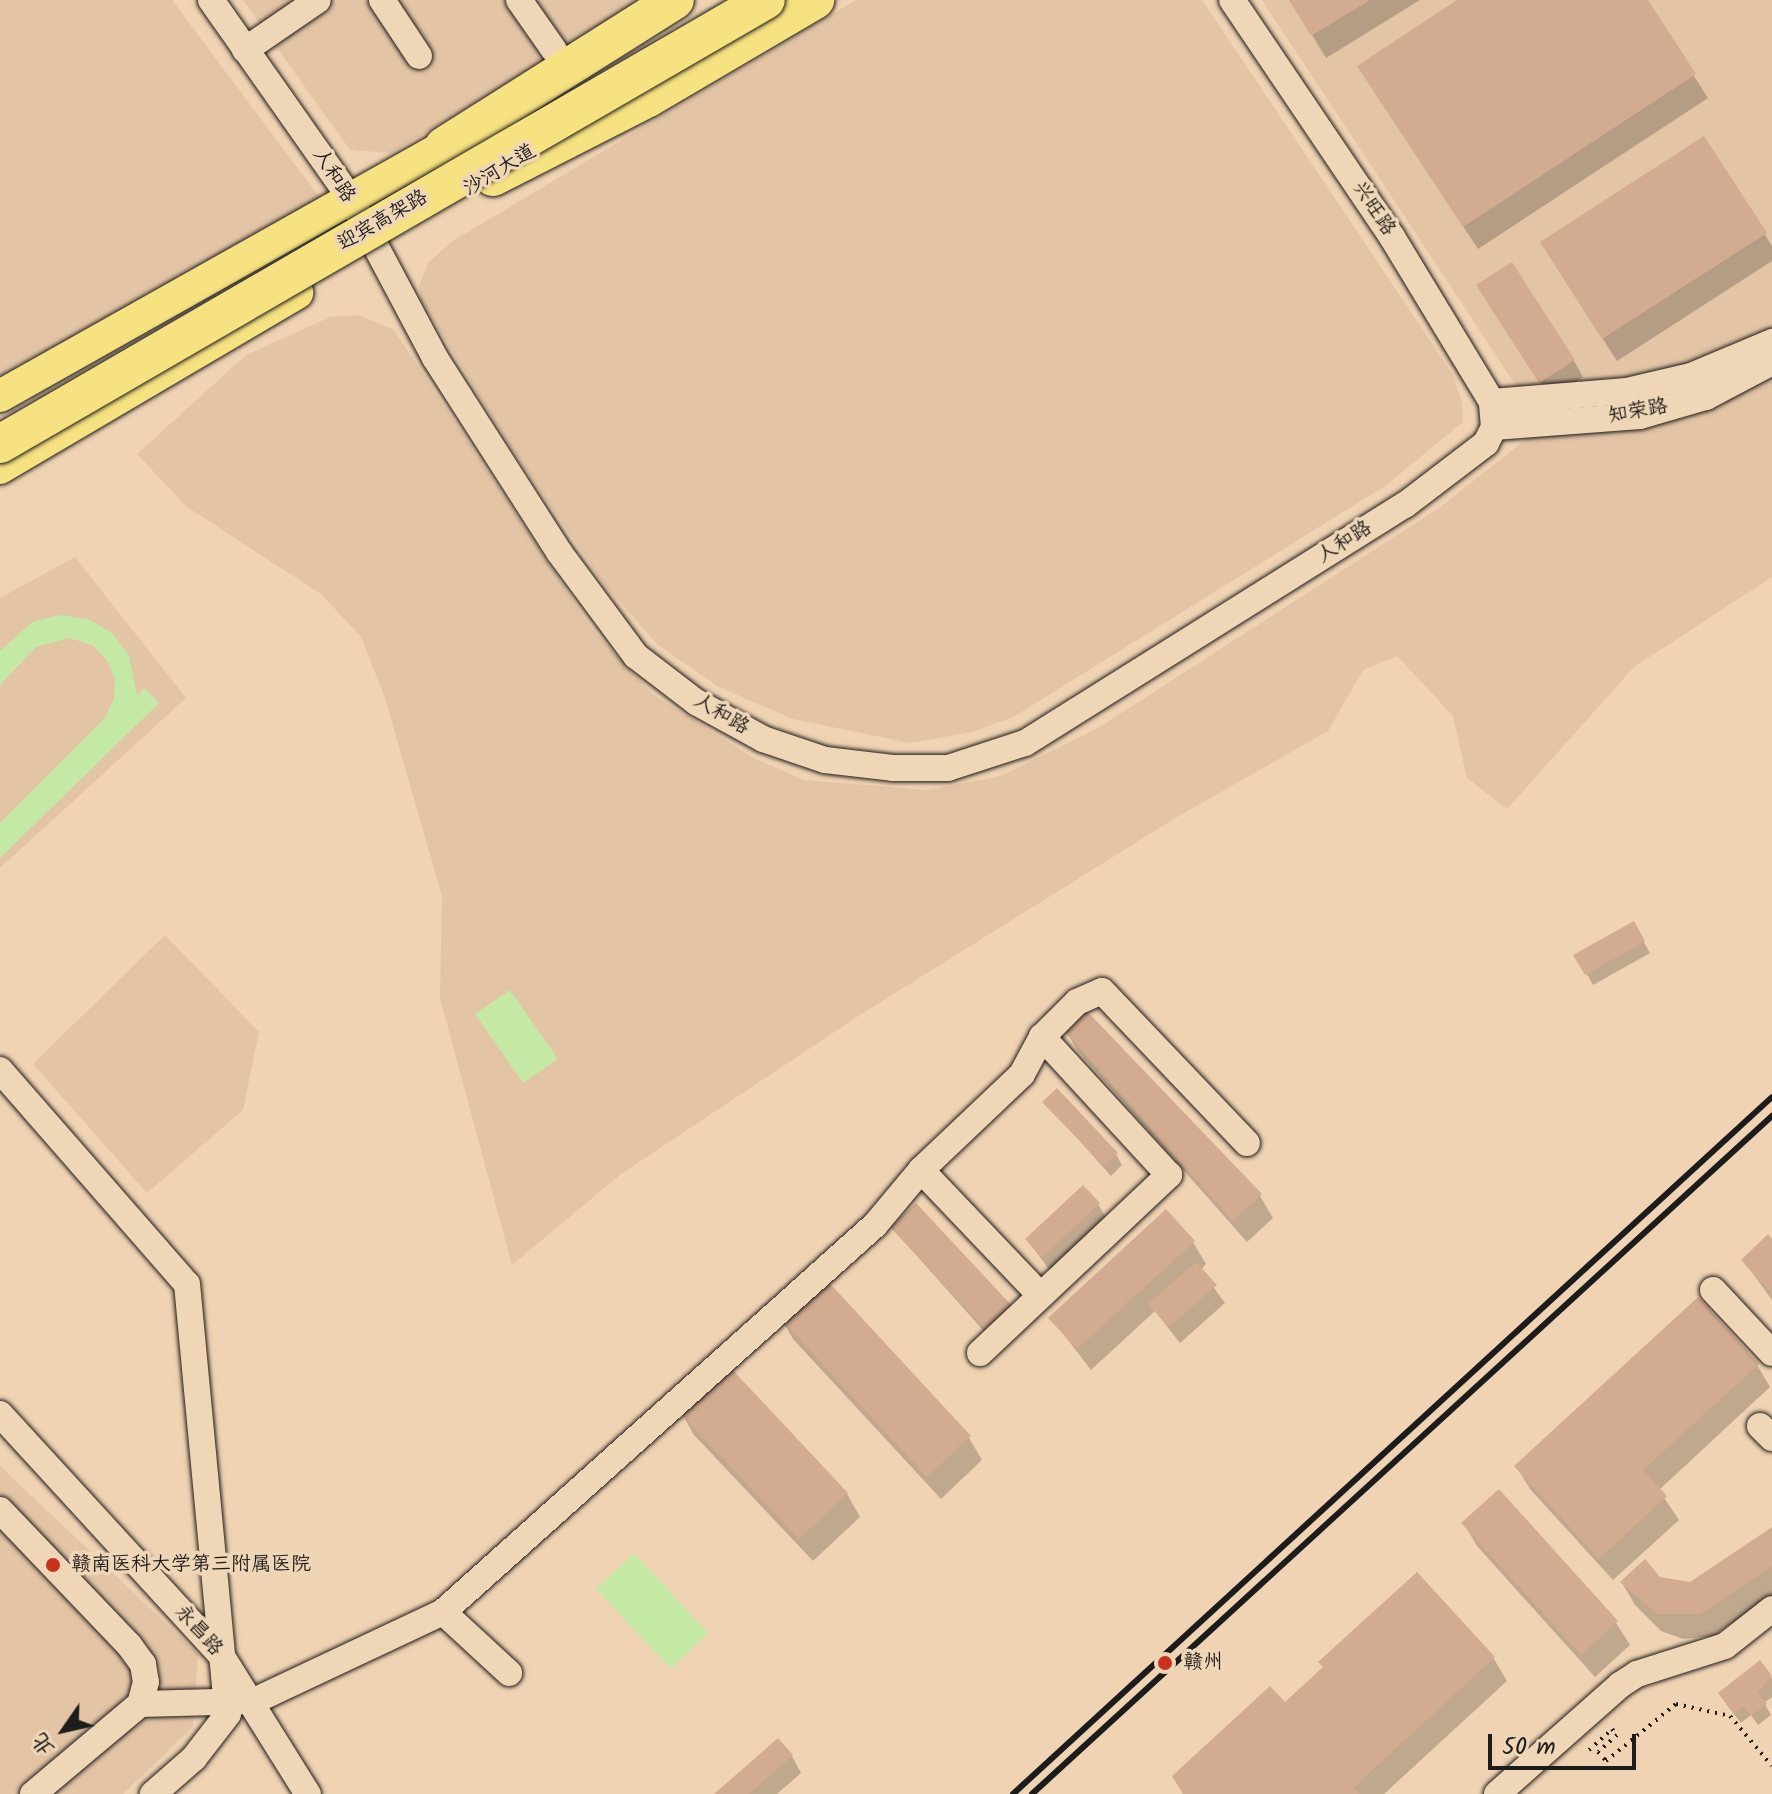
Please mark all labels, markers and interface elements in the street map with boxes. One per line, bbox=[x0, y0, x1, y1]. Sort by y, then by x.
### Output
street label: 沙河大道 bbox=[460, 140, 540, 202]
street label: 人和路 bbox=[307, 144, 359, 208]
street label: 兴旺路 bbox=[1346, 177, 1400, 241]
street label: 迎宾高架路 bbox=[334, 186, 432, 256]
street label: 知荣路 bbox=[1606, 395, 1670, 429]
street label: 人和路 bbox=[1313, 517, 1377, 569]
street label: 人和路 bbox=[689, 690, 753, 740]
place label: 赣南医科大学第三附属医院 bbox=[71, 1553, 311, 1577]
marker: 赣南医科大学第三附属医院 bbox=[42, 1554, 64, 1576]
street label: 永昌路 bbox=[169, 1601, 227, 1661]
place label: 赣州 bbox=[1183, 1651, 1223, 1675]
marker: 赣州 bbox=[1154, 1652, 1176, 1674]
north arrow bbox=[24, 1690, 104, 1770]
scale bar bbox=[1492, 1718, 1640, 1768]
text: 北 bbox=[23, 1725, 64, 1763]
text: 50 m bbox=[1502, 1728, 1556, 1767]

